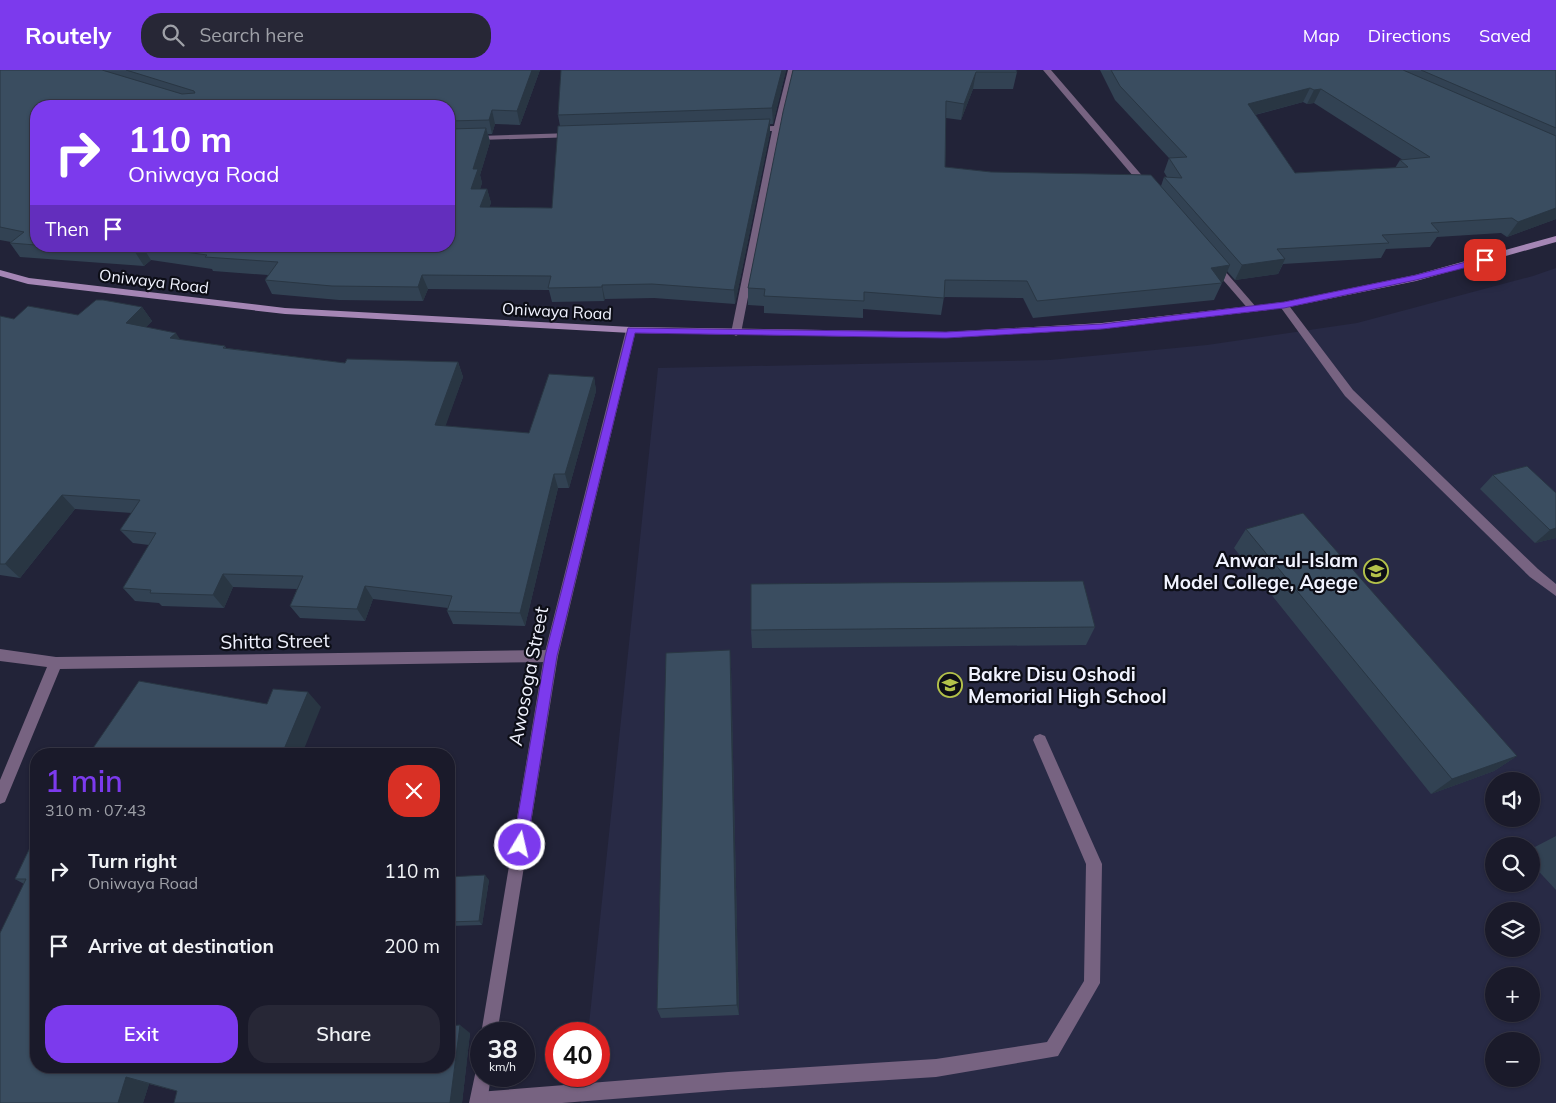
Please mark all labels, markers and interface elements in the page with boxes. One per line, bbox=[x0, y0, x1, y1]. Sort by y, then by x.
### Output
search box bbox=[141, 13, 491, 58]
text: Routely bbox=[25, 20, 111, 50]
icon: search bbox=[159, 21, 187, 49]
text: Search here bbox=[199, 23, 304, 47]
text: Map bbox=[1303, 24, 1340, 47]
text: Directions bbox=[1368, 24, 1451, 47]
text: Saved bbox=[1479, 24, 1531, 47]
text: 110 m bbox=[128, 117, 232, 161]
icon: right bbox=[45, 120, 110, 185]
text: Oniwaya Road bbox=[128, 160, 279, 188]
icon: arrive bbox=[99, 215, 127, 243]
text: Then bbox=[45, 217, 89, 241]
pin bbox=[1464, 239, 1506, 281]
icon: arrive bbox=[1471, 246, 1499, 274]
street label: Oniwaya Road bbox=[98, 264, 210, 298]
street label: Oniwaya Road bbox=[501, 298, 613, 324]
place label: Anwar-ul-Islam Model College, Agege bbox=[1163, 548, 1358, 594]
school or university icon: Anwar-ul-Islam Model College, Agege bbox=[1363, 558, 1389, 584]
street label: Awosoga Street bbox=[503, 604, 553, 748]
street label: Shitta Street bbox=[220, 628, 330, 654]
place label: Bakre Disu Oshodi Memorial High School bbox=[968, 662, 1167, 708]
school or university icon: Bakre Disu Oshodi Memorial High School bbox=[937, 672, 963, 698]
text: 1 min bbox=[45, 762, 123, 800]
button: close bbox=[388, 765, 440, 817]
map controls bbox=[1485, 772, 1540, 1087]
button: sound bbox=[1485, 772, 1540, 827]
text: 310 m · 07:43 bbox=[45, 800, 146, 820]
position arrow bbox=[493, 818, 545, 870]
button: search bbox=[1485, 837, 1540, 892]
text: Turn right bbox=[88, 849, 177, 873]
icon: right bbox=[45, 857, 73, 885]
text: 110 m bbox=[384, 859, 440, 883]
text: Oniwaya Road bbox=[88, 873, 198, 893]
button: layers bbox=[1485, 902, 1540, 957]
icon: arrive bbox=[45, 932, 73, 960]
text: Arrive at destination bbox=[88, 934, 274, 958]
text: 200 m bbox=[384, 934, 440, 958]
button: + bbox=[1485, 967, 1540, 1022]
button: Exit bbox=[45, 1005, 238, 1063]
button: Share bbox=[248, 1005, 440, 1063]
speed limit sign: 40 bbox=[545, 1022, 610, 1087]
button: − bbox=[1485, 1032, 1540, 1087]
text: 38 bbox=[487, 1033, 518, 1064]
text: km/h bbox=[489, 1059, 516, 1074]

